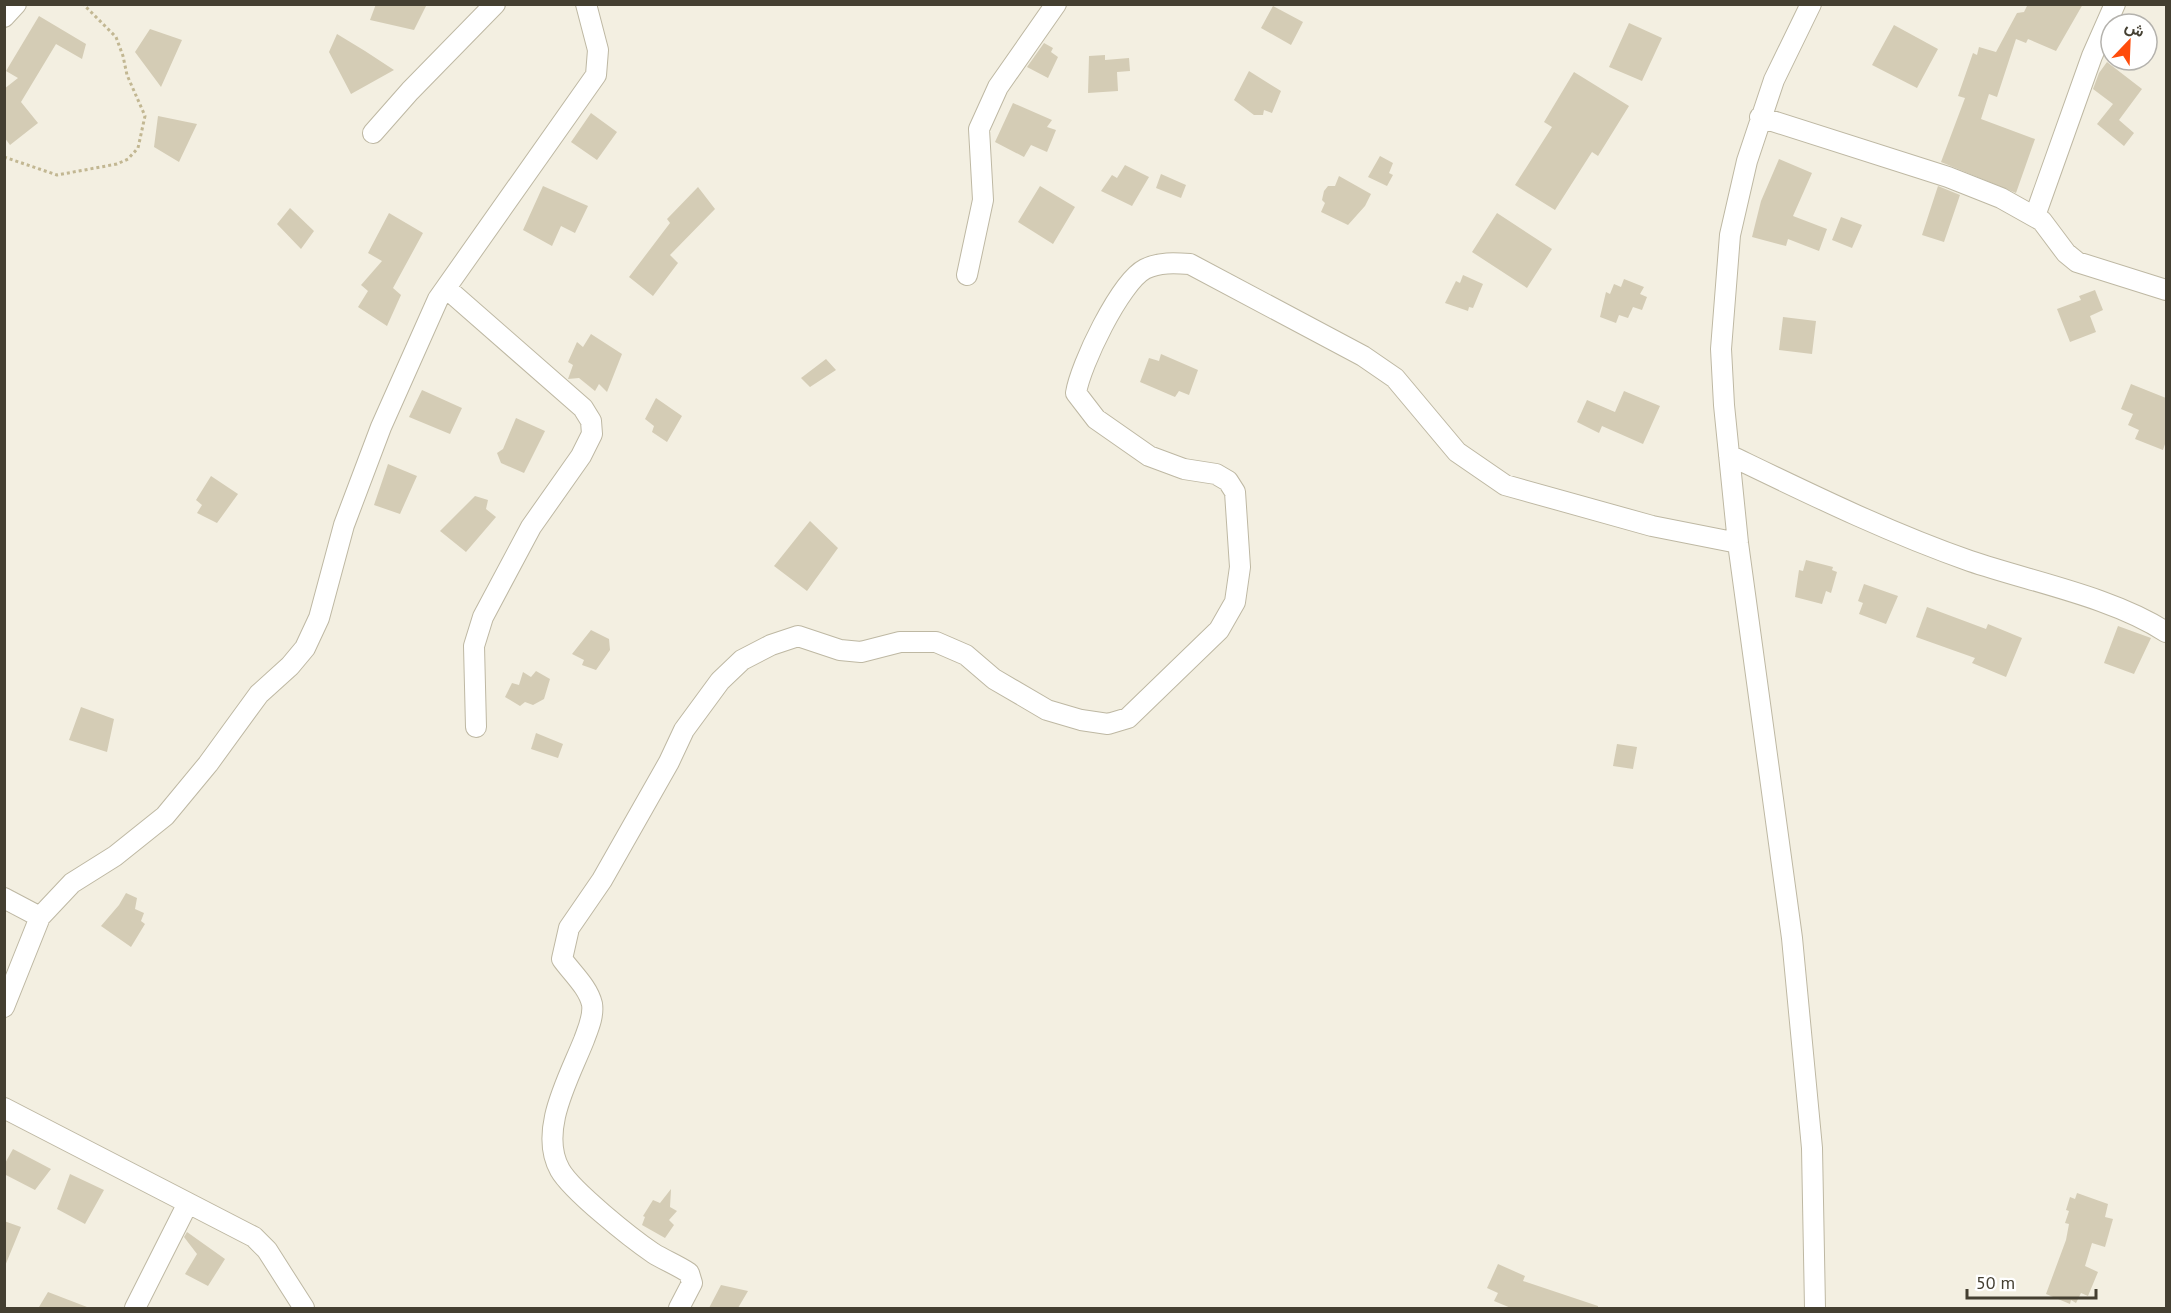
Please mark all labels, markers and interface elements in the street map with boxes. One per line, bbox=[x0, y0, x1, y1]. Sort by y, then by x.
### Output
north arrow bbox=[2099, 12, 2159, 72]
text: ش bbox=[2122, 15, 2148, 41]
scale bar bbox=[1967, 1262, 2096, 1300]
text: 50 m bbox=[1976, 1271, 2015, 1294]

